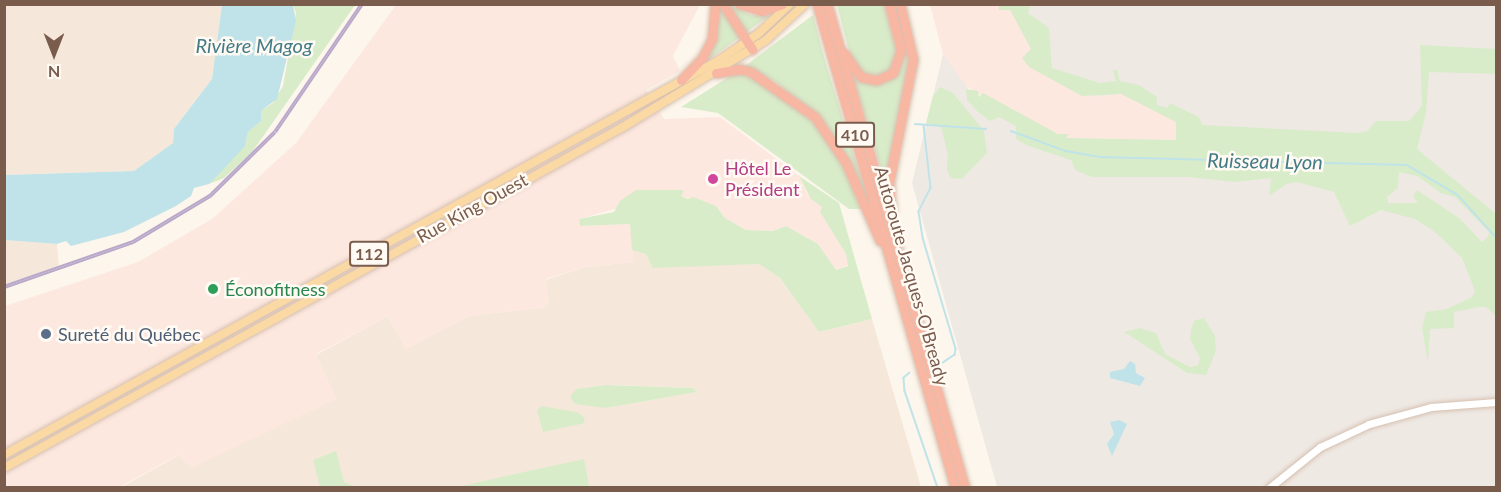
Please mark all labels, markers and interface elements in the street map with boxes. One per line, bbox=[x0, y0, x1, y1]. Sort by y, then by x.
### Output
north arrow bbox=[24, 24, 84, 84]
water label: Rivière Magog bbox=[195, 33, 313, 57]
text: N bbox=[48, 63, 60, 82]
road number: 410 bbox=[834, 122, 876, 148]
water label: Ruisseau Lyon bbox=[1207, 148, 1323, 174]
place label: Hôtel Le Président bbox=[725, 158, 799, 201]
street label: Autoroute Jacques-O'Bready bbox=[870, 164, 954, 388]
street label: Rue King Ouest bbox=[413, 169, 531, 247]
marker: Hôtel Le Président bbox=[706, 172, 720, 186]
road number: 112 bbox=[348, 241, 390, 267]
place label: Éconofitness bbox=[225, 278, 326, 300]
marker: Éconofitness bbox=[206, 282, 220, 296]
place label: Sureté du Québec bbox=[58, 323, 200, 345]
marker: Sureté du Québec bbox=[39, 327, 53, 341]

